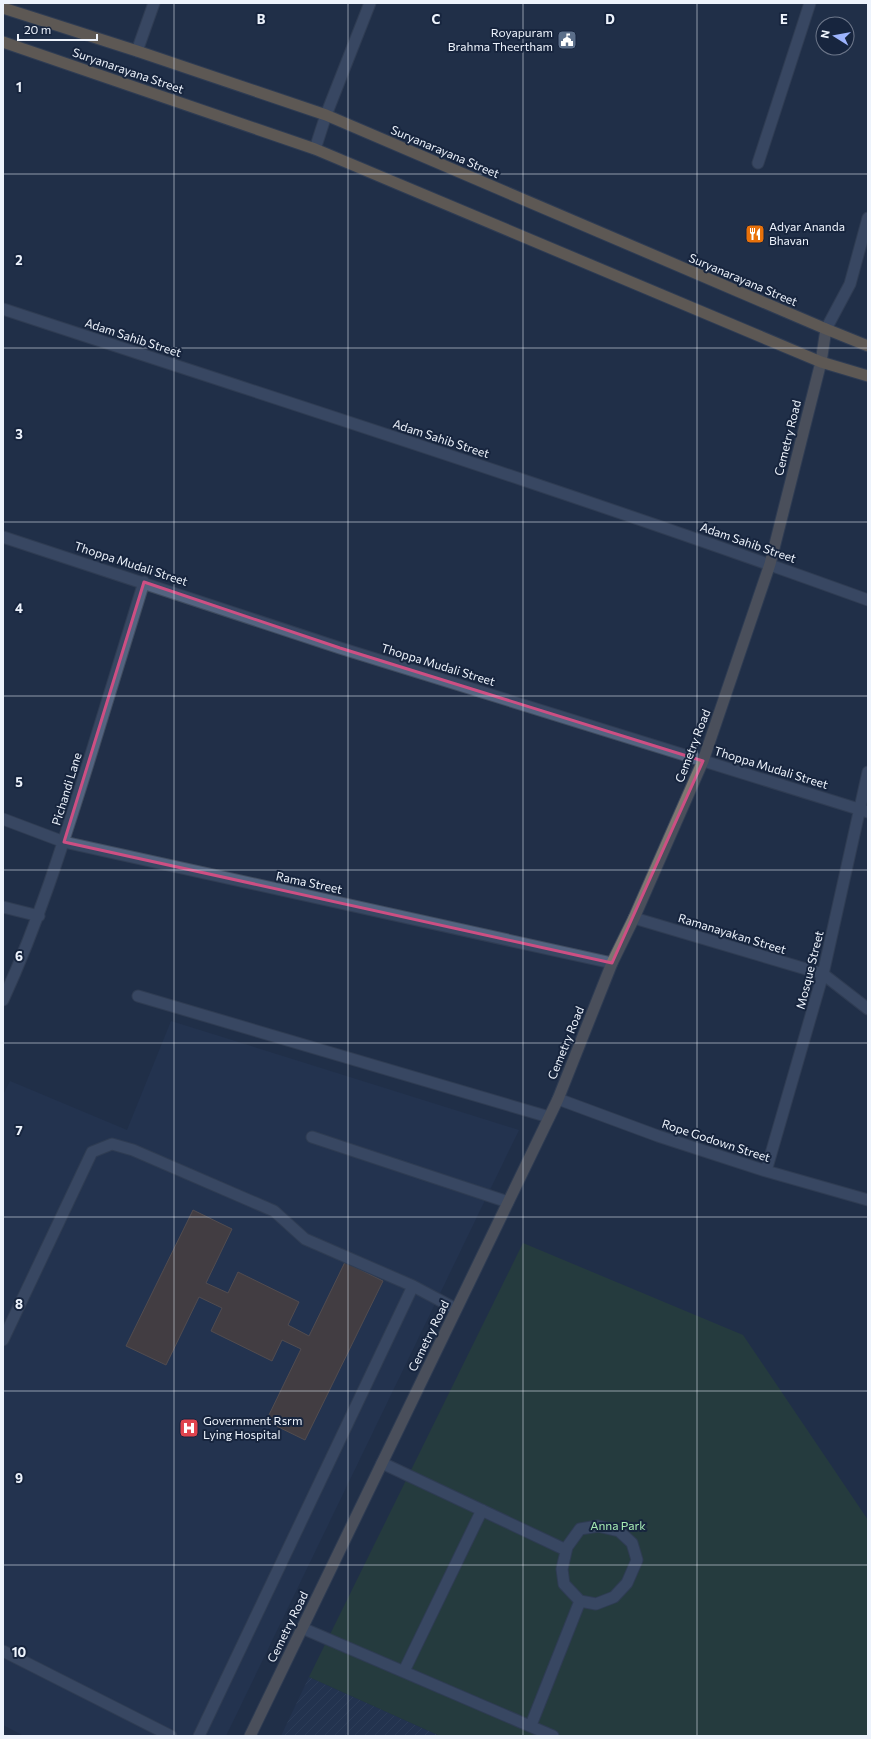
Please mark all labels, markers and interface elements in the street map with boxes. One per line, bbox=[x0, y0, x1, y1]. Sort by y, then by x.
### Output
text: B bbox=[257, 11, 266, 27]
text: C bbox=[432, 11, 441, 27]
text: D bbox=[605, 11, 615, 27]
text: E bbox=[780, 11, 788, 27]
scale bar bbox=[18, 16, 97, 42]
north arrow bbox=[815, 16, 855, 56]
text: 20 m bbox=[24, 22, 51, 36]
place label: Royapuram Brahma Theertham bbox=[448, 25, 553, 53]
public building icon: Royapuram Brahma Theertham bbox=[556, 29, 578, 51]
text: N bbox=[818, 29, 832, 39]
street label: Suryanarayana Street bbox=[71, 44, 186, 96]
text: 1 bbox=[16, 79, 22, 95]
street label: Suryanarayana Street bbox=[389, 122, 502, 180]
place label: Adyar Ananda Bhavan bbox=[769, 219, 845, 247]
restaurant icon: Adyar Ananda Bhavan bbox=[744, 223, 766, 245]
street label: Suryanarayana Street bbox=[687, 250, 800, 308]
text: 2 bbox=[15, 252, 23, 268]
street label: Adam Sahib Street bbox=[83, 315, 183, 359]
street label: Cemetry Road bbox=[771, 398, 803, 477]
street label: Adam Sahib Street bbox=[391, 416, 491, 460]
text: 3 bbox=[15, 426, 23, 442]
street label: Adam Sahib Street bbox=[698, 519, 798, 565]
street label: Thoppa Mudali Street bbox=[73, 538, 190, 588]
text: 4 bbox=[15, 600, 23, 616]
street label: Thoppa Mudali Street bbox=[380, 640, 497, 688]
street label: Cemetry Road bbox=[672, 707, 713, 784]
street label: Thoppa Mudali Street bbox=[713, 743, 830, 791]
street label: Pichandi Lane bbox=[48, 751, 84, 827]
text: 5 bbox=[15, 774, 23, 790]
street label: Rama Street bbox=[275, 868, 344, 896]
street label: Ramanayakan Street bbox=[677, 910, 788, 956]
street label: Mosque Street bbox=[793, 929, 826, 1010]
text: 6 bbox=[15, 948, 23, 964]
street label: Cemetry Road bbox=[544, 1004, 586, 1081]
street label: Rope Godown Street bbox=[660, 1116, 772, 1164]
text: 7 bbox=[15, 1122, 23, 1138]
text: 8 bbox=[15, 1296, 23, 1312]
street label: Cemetry Road bbox=[405, 1298, 451, 1373]
place label: Government Rsrm Lying Hospital bbox=[203, 1413, 302, 1441]
hospital icon: Government Rsrm Lying Hospital bbox=[178, 1417, 200, 1439]
text: 9 bbox=[15, 1470, 23, 1486]
park label: Anna Park bbox=[590, 1518, 646, 1532]
street label: Cemetry Road bbox=[264, 1589, 310, 1664]
text: 10 bbox=[12, 1644, 27, 1660]

